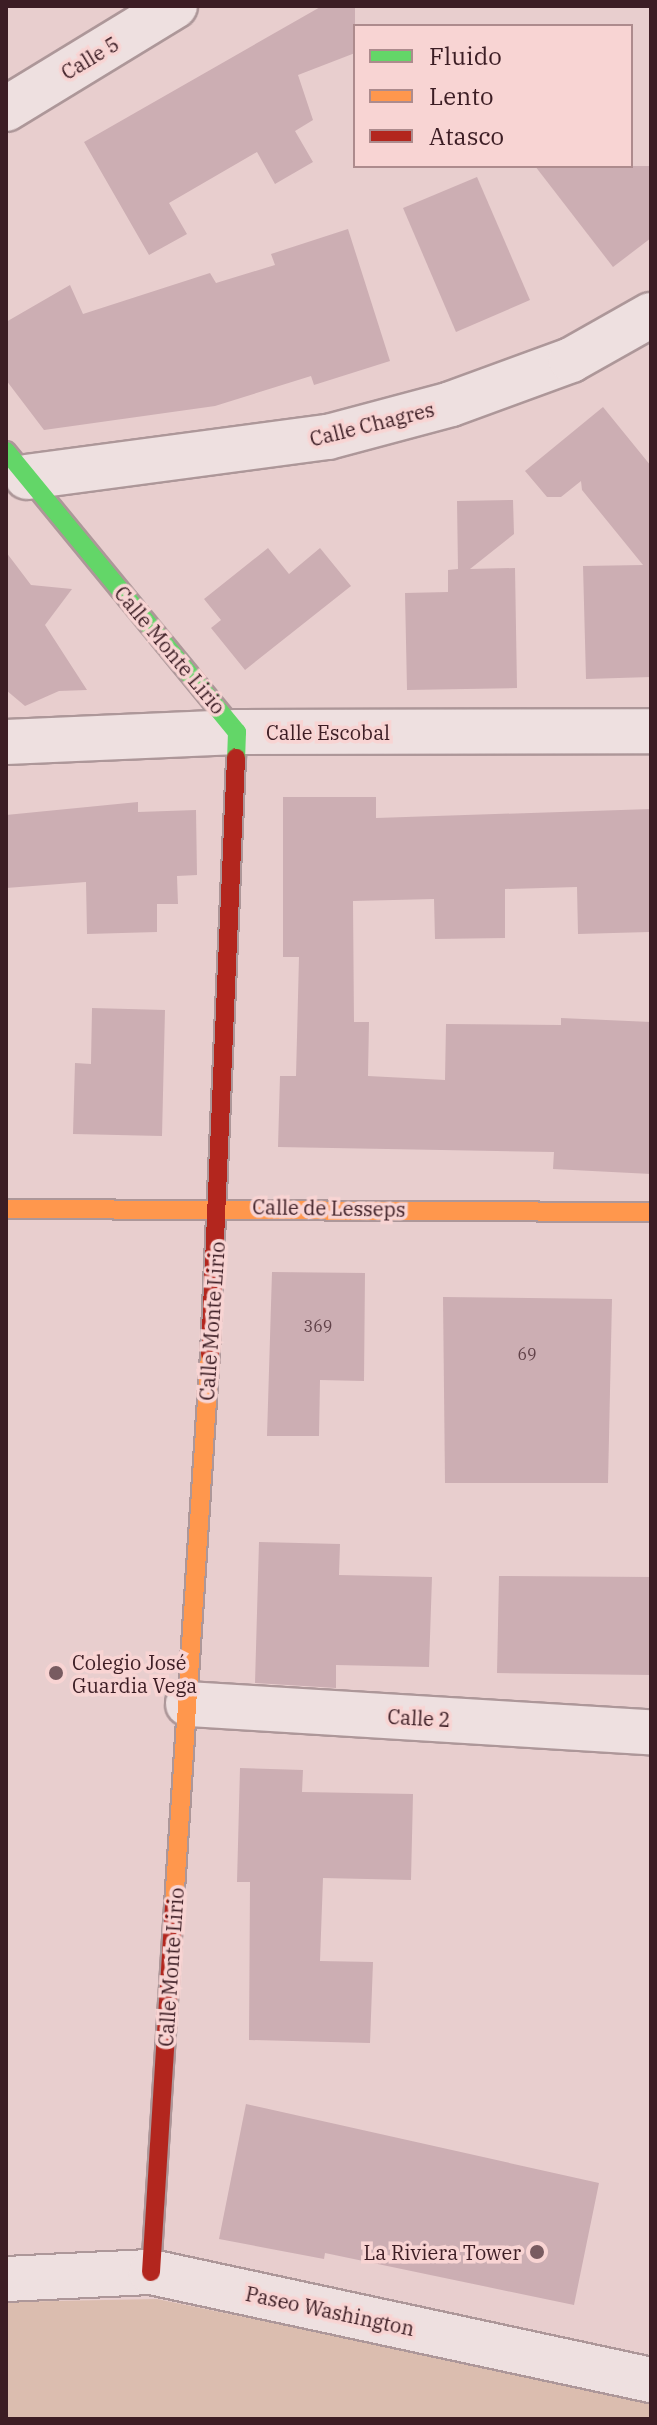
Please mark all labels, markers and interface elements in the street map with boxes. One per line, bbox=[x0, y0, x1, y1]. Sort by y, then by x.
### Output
legend bbox=[353, 24, 633, 168]
street label: Calle 5 bbox=[57, 31, 123, 85]
text: Fluido bbox=[429, 40, 502, 72]
text: Lento bbox=[429, 80, 493, 112]
text: Atasco bbox=[429, 120, 504, 152]
street label: Calle Chagres bbox=[307, 397, 437, 451]
street label: Calle Monte Lirio bbox=[110, 581, 230, 719]
street label: Calle Escobal bbox=[266, 720, 390, 744]
street label: Calle de Lesseps bbox=[252, 1195, 406, 1221]
street label: Calle Monte Lirio bbox=[194, 1241, 230, 1401]
house number: 369 bbox=[304, 1316, 332, 1336]
house number: 69 bbox=[517, 1344, 537, 1364]
place label: Colegio José Guardia Vega bbox=[72, 1650, 197, 1697]
marker: Colegio José Guardia Vega bbox=[47, 1664, 65, 1682]
street label: Calle 2 bbox=[387, 1704, 451, 1732]
street label: Calle Monte Lirio bbox=[153, 1887, 189, 2047]
place label: La Riviera Tower bbox=[363, 2240, 521, 2264]
marker: La Riviera Tower bbox=[528, 2243, 546, 2261]
street label: Paseo Washington bbox=[243, 2281, 417, 2341]

